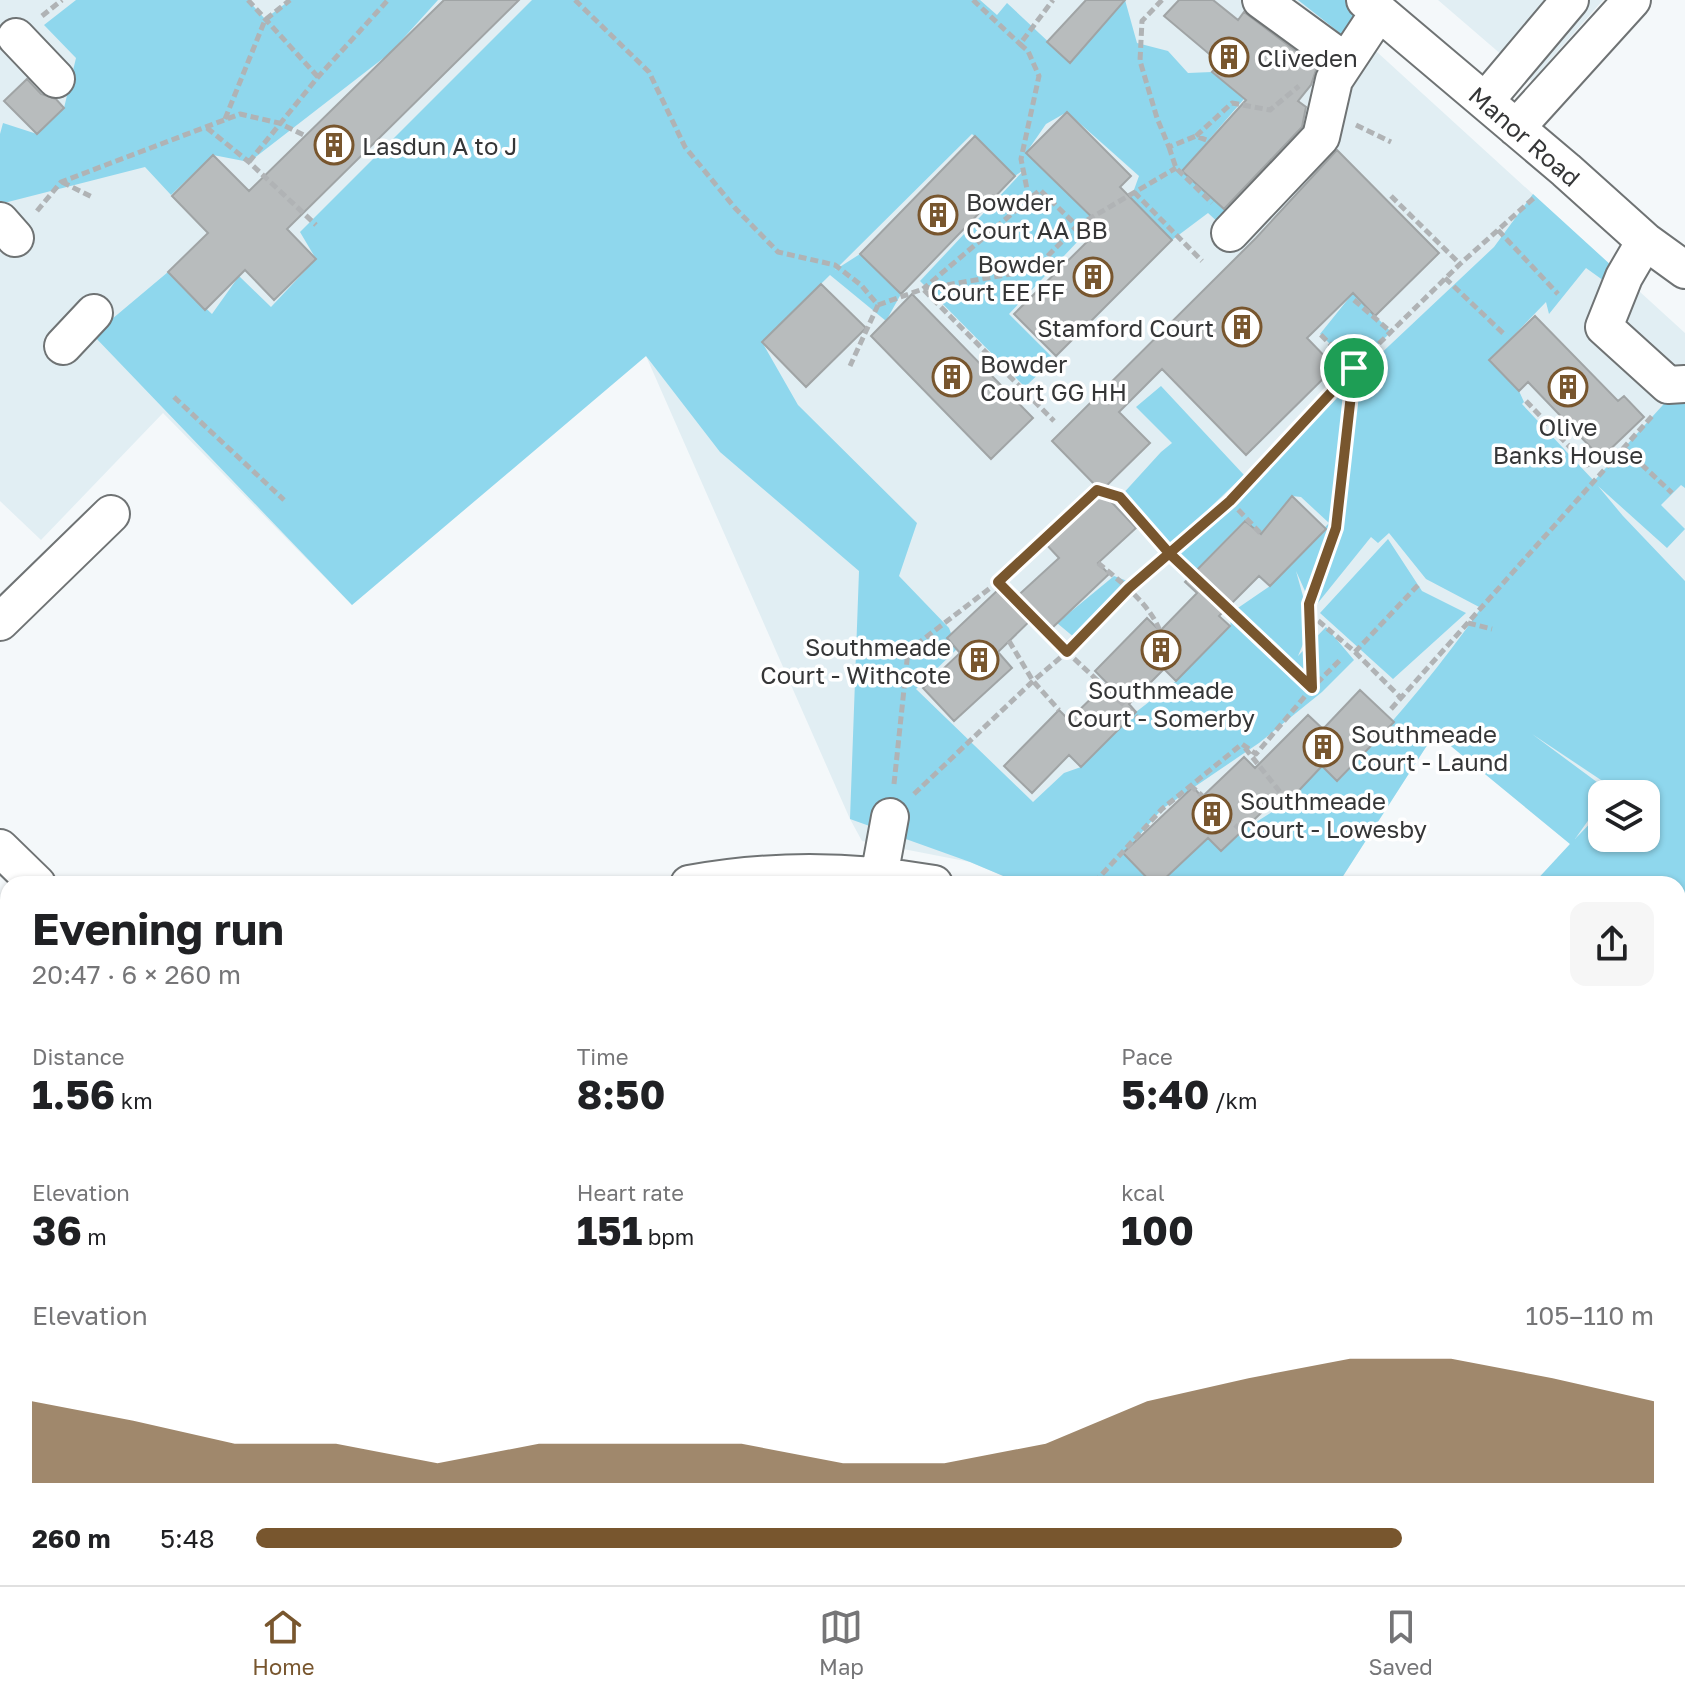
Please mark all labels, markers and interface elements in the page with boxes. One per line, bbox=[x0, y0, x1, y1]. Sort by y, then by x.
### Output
building icon: Cliveden bbox=[1208, 36, 1250, 78]
place label: Cliveden bbox=[1257, 43, 1358, 72]
street label: Manor Road bbox=[1464, 80, 1586, 192]
building icon: Lasdun A to J bbox=[313, 124, 355, 166]
place label: Lasdun A to J bbox=[362, 131, 518, 160]
place label: Bowder Court AA BB bbox=[966, 187, 1107, 244]
building icon: Bowder Court AA BB bbox=[917, 194, 959, 236]
place label: Bowder Court EE FF bbox=[930, 249, 1065, 306]
building icon: Bowder Court EE FF bbox=[1072, 256, 1114, 298]
building icon: Stamford Court bbox=[1221, 306, 1263, 348]
place label: Stamford Court bbox=[1037, 313, 1214, 342]
pin bbox=[1320, 334, 1388, 402]
icon: arrive bbox=[1332, 346, 1376, 390]
place label: Bowder Court GG HH bbox=[980, 349, 1127, 406]
building icon: Bowder Court GG HH bbox=[931, 356, 973, 398]
building icon: Olive Banks House bbox=[1547, 366, 1589, 408]
place label: Olive Banks House bbox=[1493, 412, 1643, 469]
building icon: Southmeade Court - Somerby bbox=[1140, 629, 1182, 671]
place label: Southmeade Court - Withcote bbox=[760, 632, 951, 689]
building icon: Southmeade Court - Withcote bbox=[958, 639, 1000, 681]
place label: Southmeade Court - Somerby bbox=[1067, 675, 1255, 732]
place label: Southmeade Court - Laund bbox=[1351, 719, 1508, 776]
building icon: Southmeade Court - Laund bbox=[1302, 726, 1344, 768]
map controls bbox=[1588, 780, 1660, 852]
button: layers bbox=[1588, 780, 1660, 852]
place label: Southmeade Court - Lowesby bbox=[1240, 786, 1427, 843]
building icon: Southmeade Court - Lowesby bbox=[1191, 793, 1233, 835]
text: Evening run bbox=[32, 902, 284, 955]
button: share bbox=[1570, 902, 1654, 986]
text: 20:47 · 6 × 260 m bbox=[32, 959, 241, 990]
text: Distance bbox=[32, 1043, 124, 1070]
text: Time bbox=[577, 1043, 628, 1070]
text: Pace bbox=[1121, 1043, 1173, 1070]
text: 1.56 bbox=[32, 1070, 115, 1118]
text: 8:50 bbox=[577, 1070, 665, 1118]
text: 5:40 bbox=[1121, 1070, 1210, 1118]
text: km bbox=[115, 1087, 153, 1114]
text: /km bbox=[1210, 1087, 1258, 1114]
text: Elevation bbox=[32, 1179, 130, 1206]
text: Heart rate bbox=[577, 1179, 684, 1206]
text: kcal bbox=[1121, 1179, 1165, 1206]
text: 36 bbox=[32, 1206, 82, 1254]
text: 151 bbox=[577, 1206, 642, 1254]
text: 100 bbox=[1121, 1206, 1194, 1254]
text: m bbox=[82, 1223, 107, 1250]
text: bpm bbox=[642, 1223, 694, 1250]
text: Elevation bbox=[32, 1300, 148, 1331]
text: 105–110 m bbox=[1526, 1300, 1654, 1331]
text: 260 m bbox=[32, 1523, 111, 1554]
text: 5:48 bbox=[160, 1523, 215, 1554]
tab: Home bbox=[252, 1605, 314, 1680]
tab: Map bbox=[819, 1605, 864, 1680]
tab: Saved bbox=[1368, 1605, 1433, 1680]

